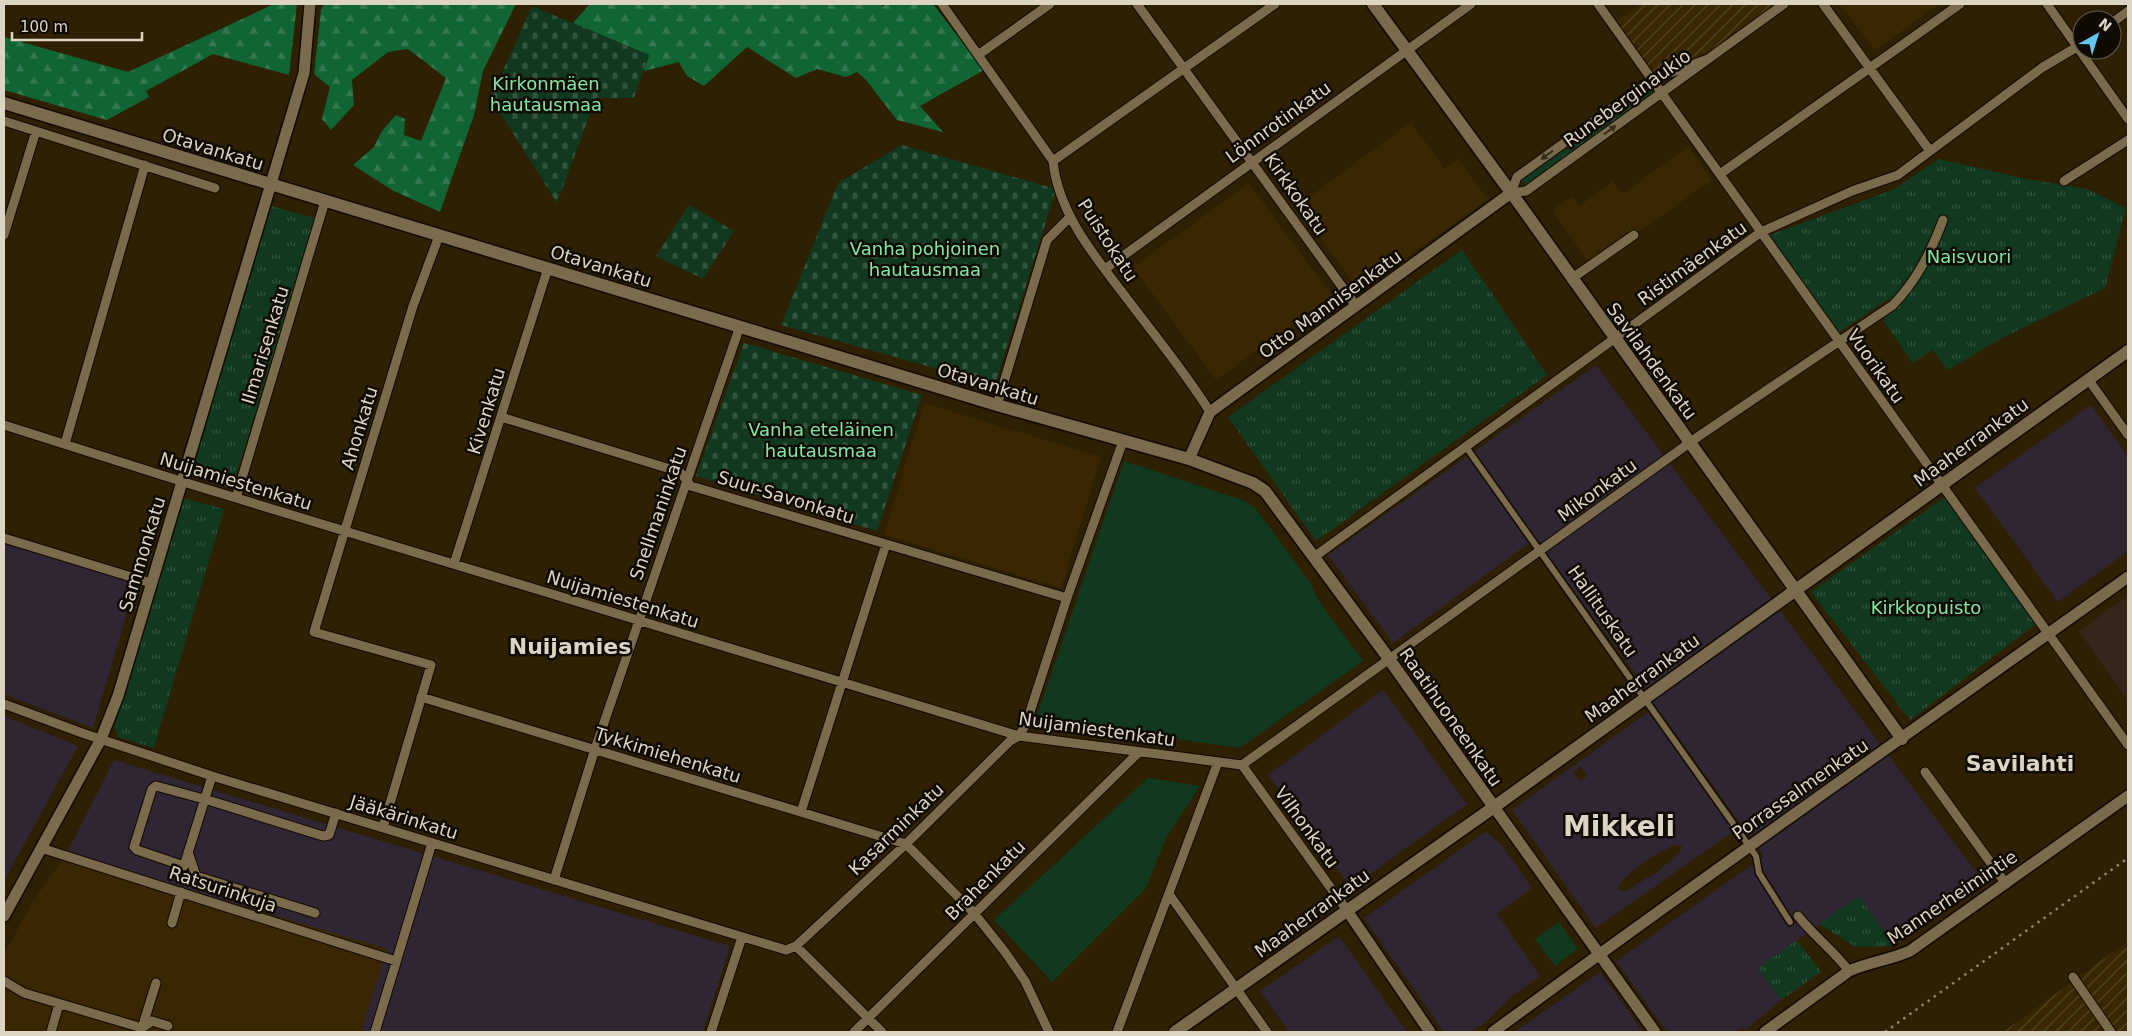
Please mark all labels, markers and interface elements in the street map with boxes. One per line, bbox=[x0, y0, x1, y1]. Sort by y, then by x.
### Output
scale bar bbox=[12, 10, 142, 42]
north arrow bbox=[2072, 10, 2122, 60]
text: N bbox=[2096, 15, 2115, 35]
text: 100 m bbox=[20, 18, 68, 36]
street label: Runeberginaukio bbox=[1559, 45, 1695, 151]
park label: Kirkonmäen hautausmaa bbox=[490, 73, 602, 115]
street label: Lönnrotinkatu bbox=[1221, 77, 1335, 167]
street label: Otavankatu bbox=[160, 124, 266, 174]
one-way arrow bbox=[1603, 125, 1617, 135]
street label: Kirkkokatu bbox=[1260, 149, 1332, 239]
one-way arrow bbox=[1541, 150, 1554, 160]
street label: Puistokatu bbox=[1074, 195, 1142, 285]
street label: Ristimäenkatu bbox=[1633, 216, 1751, 310]
park label: Vanha pohjoinen hautausmaa bbox=[850, 238, 1000, 280]
street label: Otavankatu bbox=[548, 241, 654, 291]
street label: Otto Mannisenkatu bbox=[1255, 245, 1405, 363]
park label: Naisvuori bbox=[1927, 246, 2011, 267]
street label: Ilmarisenkatu bbox=[237, 283, 293, 407]
street label: Savilahdenkatu bbox=[1603, 299, 1701, 423]
street label: Vuorikatu bbox=[1843, 325, 1909, 407]
street label: Otavankatu bbox=[935, 359, 1041, 409]
street label: Kivenkatu bbox=[463, 365, 509, 457]
street label: Ahonkatu bbox=[336, 384, 382, 472]
street label: Maaherrankatu bbox=[1910, 393, 2032, 491]
park label: Vanha eteläinen hautausmaa bbox=[748, 419, 894, 461]
street label: Snellmaninkatu bbox=[625, 443, 691, 583]
street label: Nuijamiestenkatu bbox=[157, 448, 315, 514]
street label: Mikonkatu bbox=[1553, 454, 1641, 526]
street label: Suur-Savonkatu bbox=[715, 466, 857, 528]
street label: Sammonkatu bbox=[114, 494, 170, 614]
street label: Hallituskatu bbox=[1564, 561, 1642, 661]
street label: Nuijamiestenkatu bbox=[544, 566, 702, 632]
park label: Kirkkopuisto bbox=[1871, 597, 1981, 618]
street label: Maaherrankatu bbox=[1581, 629, 1703, 727]
district label: Nuijamies bbox=[509, 634, 631, 659]
street label: Raatihuoneenkatu bbox=[1395, 644, 1507, 790]
street label: Nuijamiestenkatu bbox=[1017, 708, 1177, 750]
street label: Tykkimiehenkatu bbox=[591, 722, 744, 787]
street label: Porrassalmenkatu bbox=[1728, 734, 1872, 844]
district label: Savilahti bbox=[1966, 751, 2074, 776]
street label: Kasarminkatu bbox=[844, 779, 948, 879]
street label: Vilhonkatu bbox=[1270, 782, 1344, 872]
street label: Jääkärinkatu bbox=[346, 790, 461, 843]
district label: Mikkeli bbox=[1563, 810, 1675, 843]
street label: Brahenkatu bbox=[941, 836, 1029, 924]
street label: Mannerheimintie bbox=[1883, 846, 2021, 948]
street label: Ratsurinkuja bbox=[166, 862, 280, 916]
street label: Maaherrankatu bbox=[1251, 864, 1373, 962]

